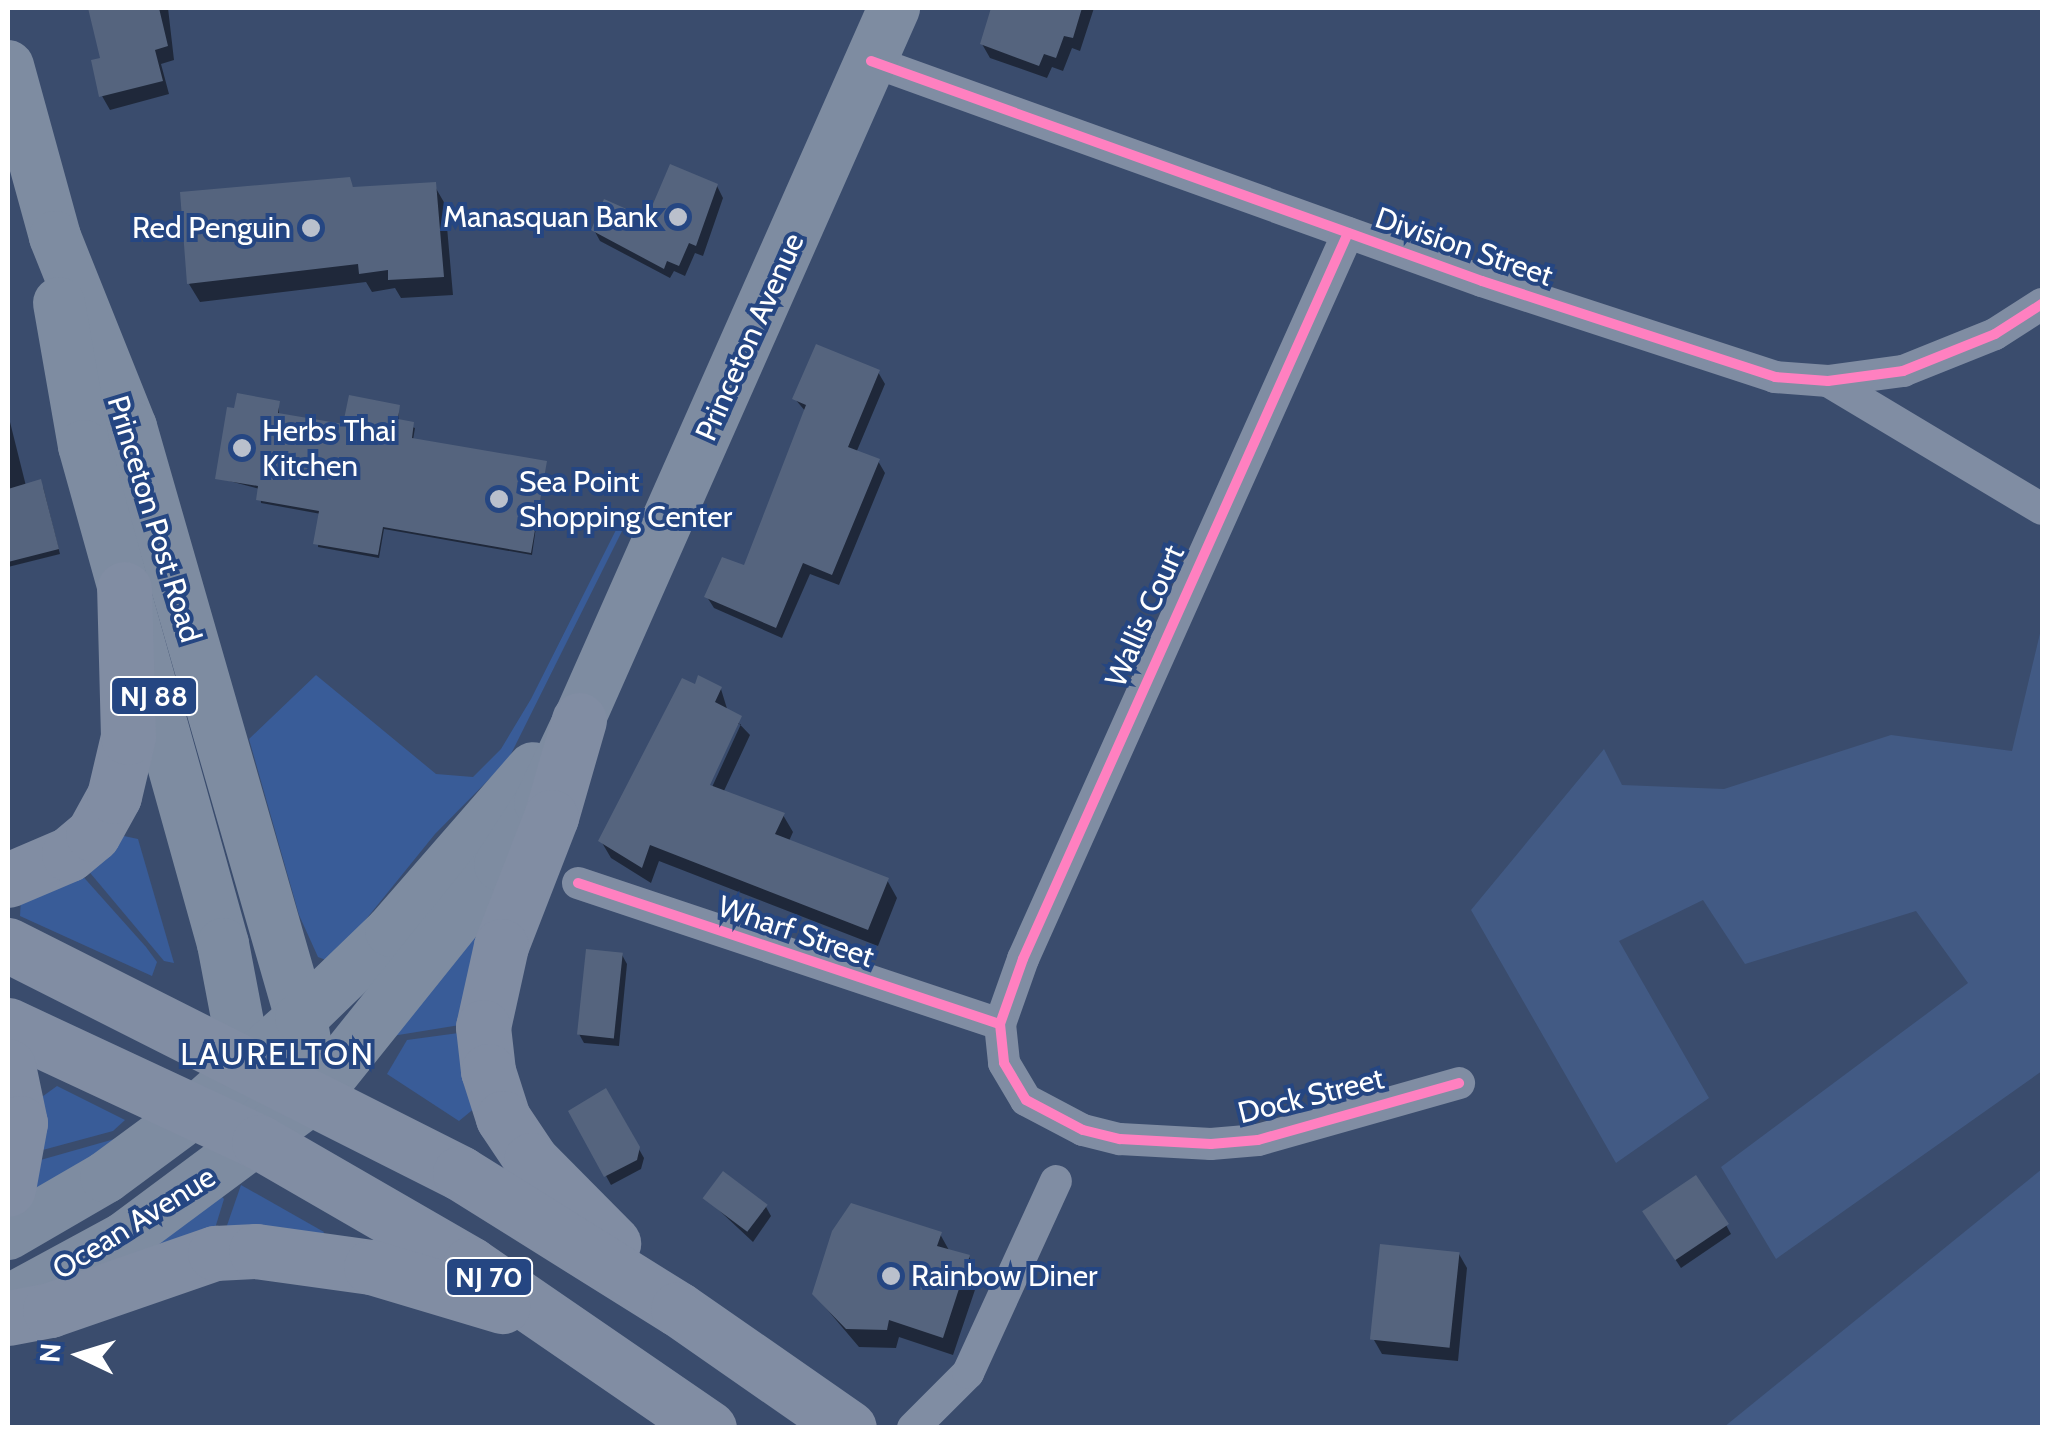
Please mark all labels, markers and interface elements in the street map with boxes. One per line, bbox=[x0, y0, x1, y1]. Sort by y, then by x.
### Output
place label: Manasquan Bank bbox=[443, 199, 658, 235]
street label: Division Street bbox=[1371, 200, 1557, 294]
marker: Manasquan Bank bbox=[667, 206, 689, 228]
place label: Red Penguin bbox=[132, 210, 291, 246]
marker: Red Penguin bbox=[300, 217, 322, 239]
street label: Princeton Avenue bbox=[688, 228, 812, 446]
street label: Princeton Post Road bbox=[99, 391, 209, 647]
place label: Herbs Thai Kitchen bbox=[262, 413, 396, 484]
marker: Herbs Thai Kitchen bbox=[231, 437, 253, 459]
place label: Sea Point Shopping Center bbox=[519, 464, 732, 534]
marker: Sea Point Shopping Center bbox=[488, 488, 510, 510]
street label: Wallis Court bbox=[1098, 540, 1192, 692]
road number: NJ 88 bbox=[109, 673, 199, 719]
street label: Wharf Street bbox=[713, 889, 879, 975]
district label: LAURELTON bbox=[180, 1035, 376, 1073]
street label: Dock Street bbox=[1234, 1061, 1388, 1131]
street label: Ocean Avenue bbox=[46, 1159, 222, 1287]
road number: NJ 70 bbox=[444, 1254, 534, 1300]
place label: Rainbow Diner bbox=[911, 1258, 1098, 1294]
marker: Rainbow Diner bbox=[880, 1265, 902, 1287]
north arrow bbox=[30, 1305, 130, 1405]
text: N bbox=[32, 1342, 68, 1364]

